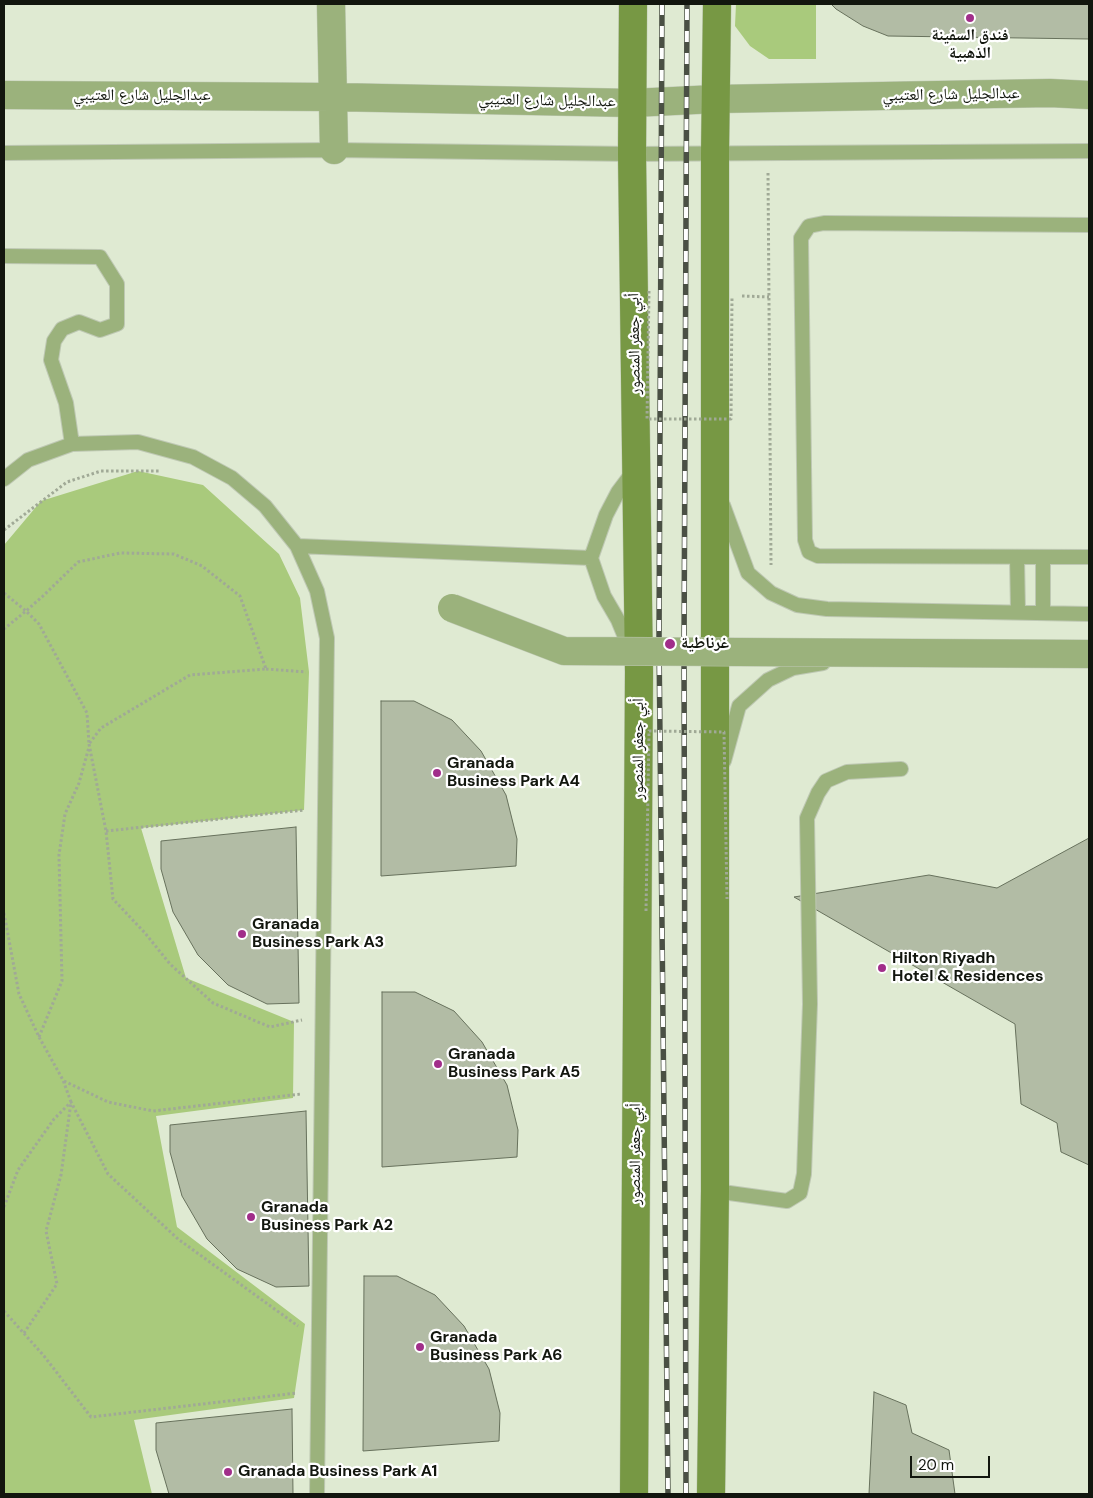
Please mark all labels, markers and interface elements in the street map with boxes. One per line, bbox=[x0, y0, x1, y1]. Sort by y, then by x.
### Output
marker: فندق السفينة الذهبية bbox=[964, 12, 976, 24]
place label: فندق السفينة الذهبية bbox=[931, 26, 1009, 64]
street label: عبدالجليل شارع العتيبي bbox=[882, 84, 1020, 106]
street label: عبدالجليل شارع العتيبي bbox=[73, 86, 211, 106]
street label: عبدالجليل شارع العتيبي bbox=[478, 90, 616, 112]
street label: أبي جعفر المنصور bbox=[625, 293, 645, 395]
place label: غرناطية bbox=[681, 634, 729, 654]
marker: غرناطية bbox=[663, 637, 677, 651]
street label: أبي جعفر المنصور bbox=[629, 698, 649, 800]
place label: Granada Business Park A4 bbox=[447, 754, 580, 792]
marker: Granada Business Park A4 bbox=[431, 767, 443, 779]
place label: Granada Business Park A3 bbox=[252, 915, 384, 953]
marker: Granada Business Park A3 bbox=[236, 928, 248, 940]
place label: Hilton Riyadh Hotel & Residences bbox=[892, 949, 1043, 987]
marker: Hilton Riyadh Hotel & Residences bbox=[876, 962, 888, 974]
place label: Granada Business Park A5 bbox=[448, 1045, 580, 1083]
marker: Granada Business Park A5 bbox=[432, 1058, 444, 1070]
street label: أبي جعفر المنصور bbox=[626, 1103, 646, 1205]
place label: Granada Business Park A2 bbox=[261, 1198, 393, 1236]
marker: Granada Business Park A2 bbox=[245, 1211, 257, 1223]
place label: Granada Business Park A6 bbox=[430, 1328, 562, 1366]
marker: Granada Business Park A6 bbox=[414, 1341, 426, 1353]
scale bar bbox=[913, 1446, 993, 1478]
text: 20 m bbox=[918, 1455, 954, 1475]
place label: Granada Business Park A1 bbox=[238, 1462, 437, 1482]
marker: Granada Business Park A1 bbox=[222, 1466, 234, 1478]

